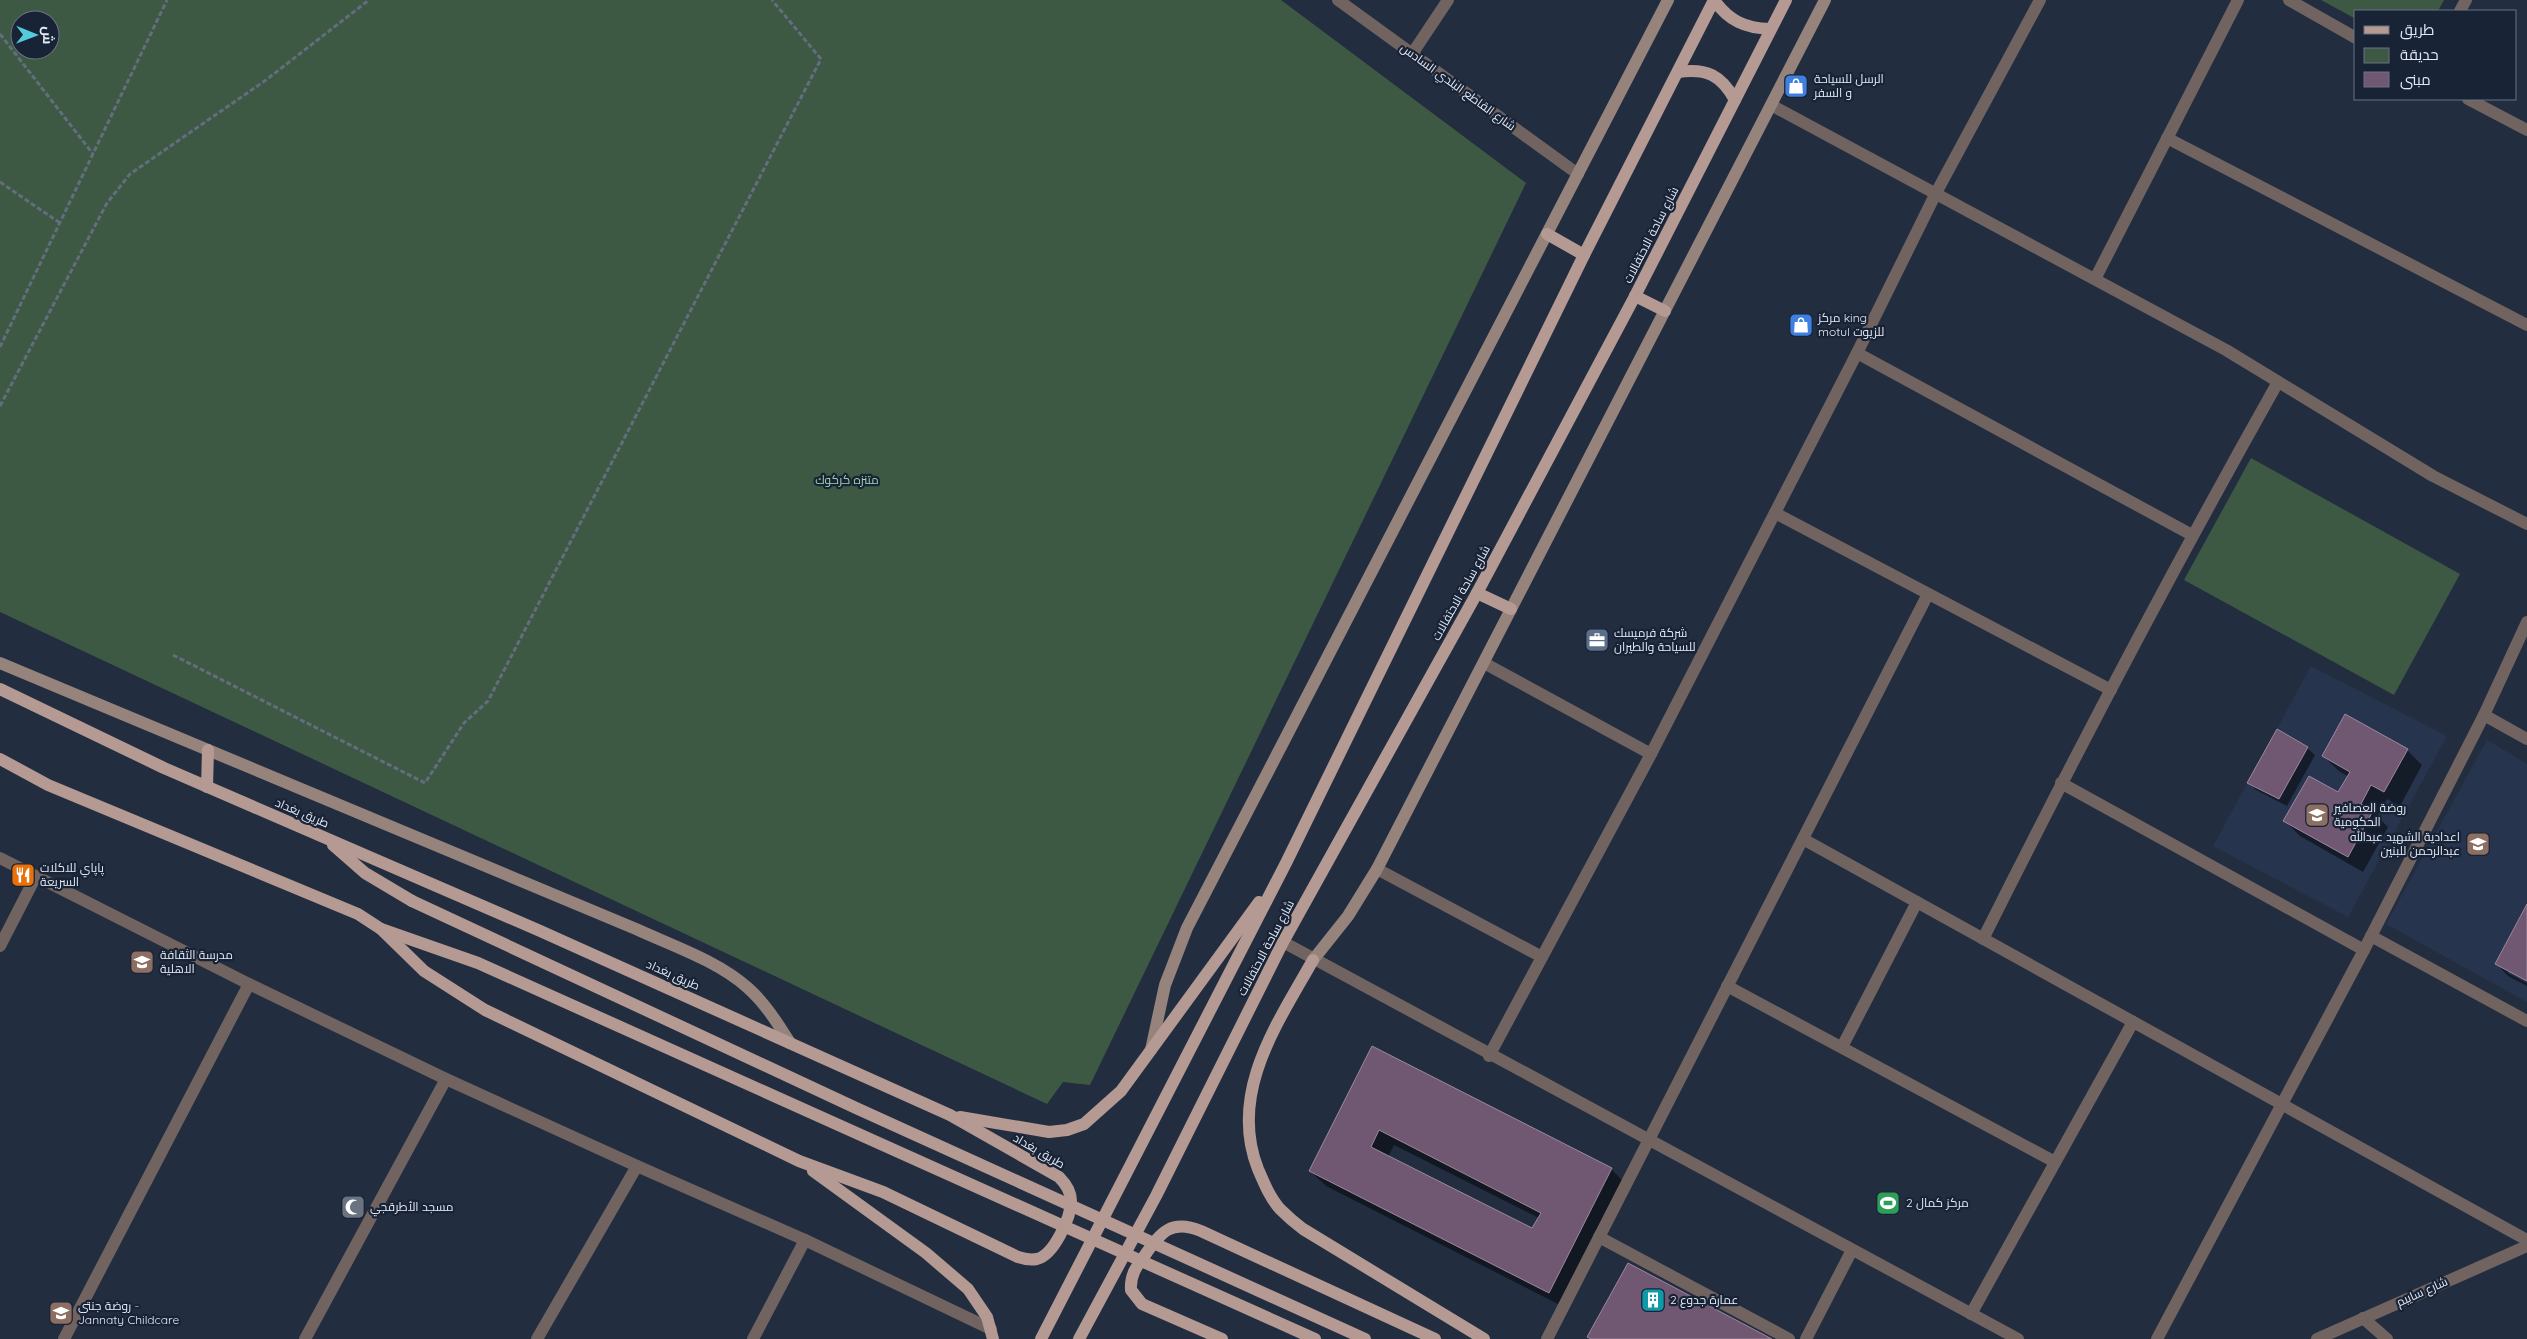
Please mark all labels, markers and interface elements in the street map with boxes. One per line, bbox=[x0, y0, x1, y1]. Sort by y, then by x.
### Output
north arrow bbox=[10, 10, 60, 60]
legend bbox=[2354, 10, 2517, 100]
text: طريق bbox=[2400, 20, 2434, 40]
text: ش bbox=[39, 26, 57, 44]
street label: شارع القاطع البلدي السادس bbox=[1396, 40, 1519, 136]
text: حديقة bbox=[2400, 45, 2439, 64]
text: مبنى bbox=[2400, 70, 2431, 90]
place label: الرسل للسياحة و السفر bbox=[1813, 71, 1884, 100]
shop icon: الرسل للسياحة و السفر bbox=[1783, 73, 1809, 99]
street label: شارع ساحة الاحتفالات bbox=[1620, 184, 1682, 286]
place label: مركز king motul للزيوت bbox=[1817, 310, 1884, 339]
shop icon: مركز king motul للزيوت bbox=[1788, 312, 1814, 338]
park label: متنزه كركوك bbox=[815, 472, 879, 487]
street label: شارع ساحة الاحتفالات bbox=[1428, 543, 1494, 643]
place label: شركة فرميسك للسياحة والطيران bbox=[1614, 625, 1696, 654]
office icon: شركة فرميسك للسياحة والطيران bbox=[1584, 627, 1610, 653]
street label: طريق بغداد bbox=[273, 795, 331, 831]
place label: روضة العصافير الحكومية bbox=[2333, 800, 2406, 829]
school or university icon: روضة العصافير الحكومية bbox=[2304, 802, 2330, 828]
place label: اعدادية الشهيد عبدالله عبدالرحمن للبنين bbox=[2350, 829, 2460, 858]
school or university icon: اعدادية الشهيد عبدالله عبدالرحمن للبنين bbox=[2465, 831, 2491, 857]
place label: پاپاي للاكلات السريعة bbox=[40, 860, 105, 889]
restaurant icon: پاپاي للاكلات السريعة bbox=[10, 862, 36, 888]
street label: شارع ساحة الاحتفالات bbox=[1234, 897, 1298, 999]
place label: مدرسة الثقافة الاهلية bbox=[160, 947, 233, 976]
school or university icon: مدرسة الثقافة الاهلية bbox=[129, 949, 155, 975]
street label: طريق بغداد bbox=[644, 956, 702, 993]
street label: طريق بغداد bbox=[1011, 1130, 1068, 1171]
sports icon: مركز كمال 2 bbox=[1875, 1190, 1901, 1216]
mosque icon: مسجد الأطرقجي bbox=[340, 1194, 366, 1220]
place label: مركز كمال 2 bbox=[1906, 1195, 1969, 1210]
place label: مسجد الأطرقجي bbox=[370, 1199, 454, 1217]
street label: شارع سايبم bbox=[2394, 1274, 2450, 1310]
building icon: عمارة جدوع 2 bbox=[1640, 1287, 1666, 1313]
place label: عمارة جدوع 2 bbox=[1670, 1292, 1738, 1308]
place label: روضة جنتي - Jannaty Childcare bbox=[78, 1298, 179, 1327]
school or university icon: روضة جنتي - Jannaty Childcare bbox=[48, 1300, 74, 1326]

